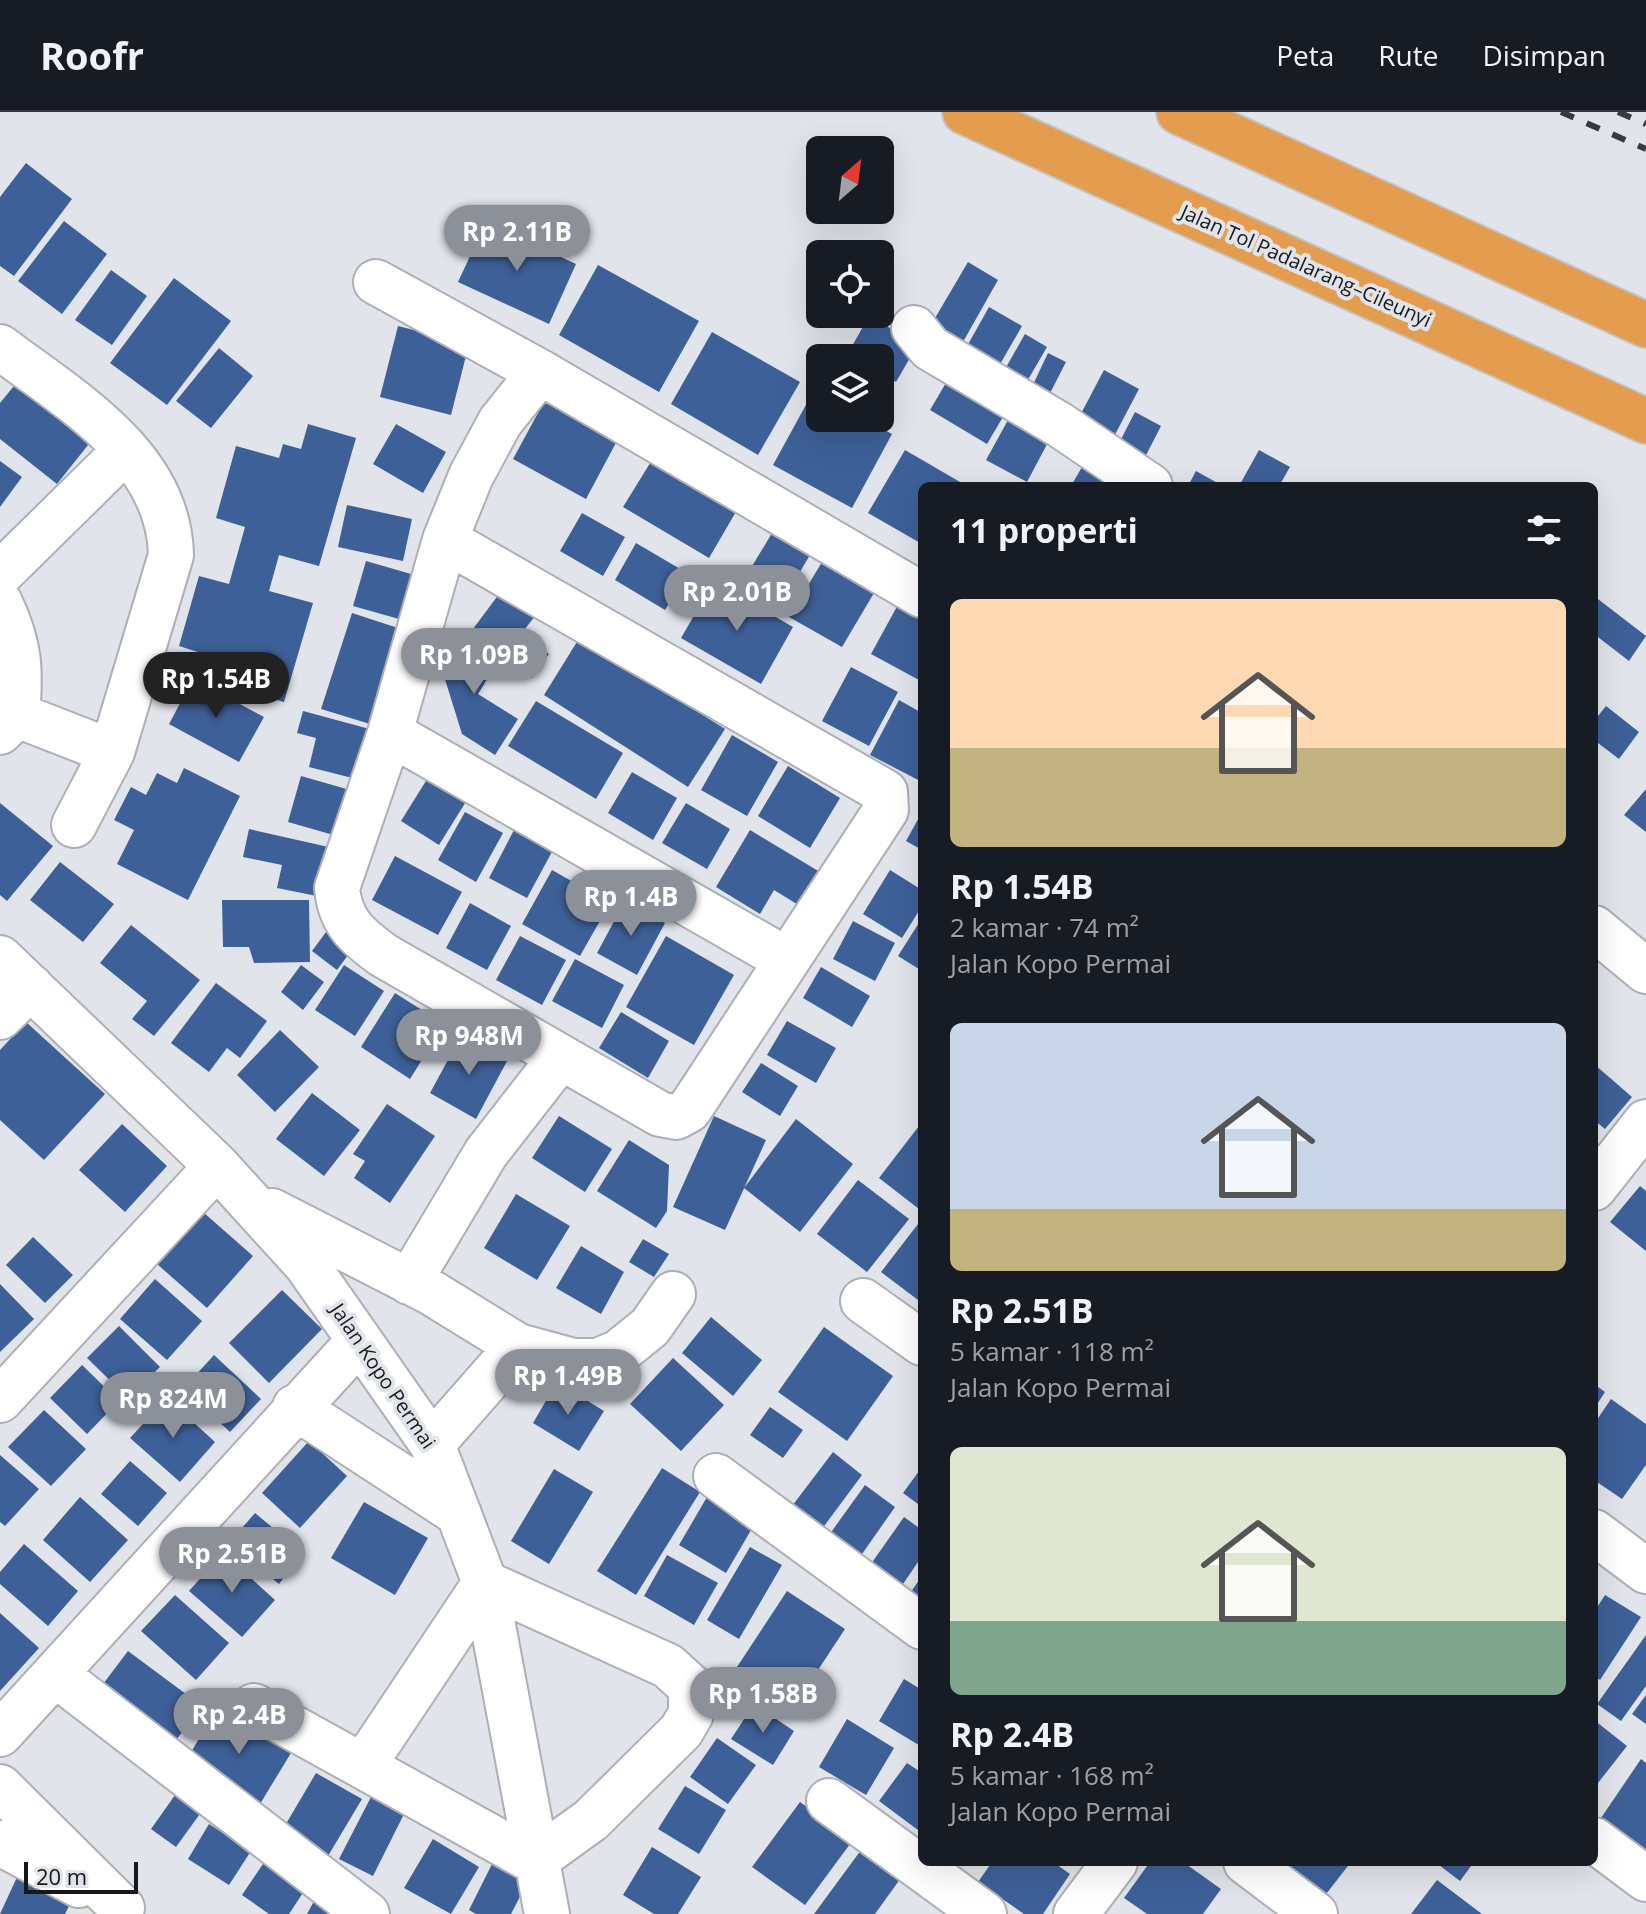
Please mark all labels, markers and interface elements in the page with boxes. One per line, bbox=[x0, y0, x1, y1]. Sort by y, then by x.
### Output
text: Roofr bbox=[40, 29, 144, 81]
text: Peta bbox=[1276, 36, 1334, 74]
text: Rute bbox=[1378, 36, 1438, 74]
text: Disimpan bbox=[1482, 36, 1606, 74]
north arrow bbox=[806, 136, 894, 224]
map controls bbox=[806, 136, 894, 432]
street label: Jalan Tol Padalarang–Cileunyi bbox=[1175, 197, 1436, 333]
pin: Rp 2.11B bbox=[434, 205, 600, 273]
text: Rp 2.11B bbox=[462, 213, 572, 249]
button: locate bbox=[806, 240, 894, 328]
button: layers bbox=[806, 344, 894, 432]
text: 11 properti bbox=[950, 507, 1138, 553]
icon: filters bbox=[1522, 508, 1566, 552]
pin: Rp 2.01B bbox=[654, 565, 820, 633]
text: Rp 2.01B bbox=[682, 573, 792, 609]
pin: Rp 1.09B bbox=[391, 628, 557, 696]
text: Rp 1.09B bbox=[419, 636, 529, 672]
icon: home bbox=[1186, 651, 1330, 795]
pin: Rp 1.54B bbox=[133, 652, 299, 720]
text: Rp 1.54B bbox=[161, 660, 271, 696]
text: Rp 1.54B bbox=[950, 863, 1094, 909]
pin: Rp 1.4B bbox=[557, 870, 705, 938]
text: Rp 1.4B bbox=[584, 878, 679, 914]
text: 2 kamar · 74 m² bbox=[950, 909, 1139, 945]
text: Jalan Kopo Permai bbox=[950, 945, 1171, 981]
pin: Rp 948M bbox=[395, 1009, 543, 1077]
text: Rp 948M bbox=[414, 1017, 524, 1053]
icon: home bbox=[1186, 1075, 1330, 1219]
text: Rp 2.51B bbox=[950, 1287, 1094, 1333]
street label: Jalan Kopo Permai bbox=[324, 1296, 442, 1454]
text: 5 kamar · 118 m² bbox=[950, 1333, 1154, 1369]
pin: Rp 1.49B bbox=[485, 1349, 651, 1417]
text: Rp 1.49B bbox=[513, 1357, 623, 1393]
text: Jalan Kopo Permai bbox=[950, 1369, 1171, 1405]
pin: Rp 824M bbox=[99, 1372, 247, 1440]
text: Rp 824M bbox=[118, 1380, 228, 1416]
icon: home bbox=[1186, 1499, 1330, 1643]
pin: Rp 2.51B bbox=[149, 1527, 315, 1595]
text: Rp 2.51B bbox=[177, 1535, 287, 1571]
pin: Rp 1.58B bbox=[680, 1667, 846, 1735]
text: Rp 1.58B bbox=[708, 1675, 818, 1711]
pin: Rp 2.4B bbox=[165, 1688, 313, 1756]
text: Rp 2.4B bbox=[192, 1696, 287, 1732]
text: Rp 2.4B bbox=[950, 1711, 1074, 1757]
text: 5 kamar · 168 m² bbox=[950, 1757, 1154, 1793]
text: Jalan Kopo Permai bbox=[950, 1793, 1171, 1829]
scale bar bbox=[24, 1858, 138, 1894]
text: 20 m bbox=[36, 1861, 87, 1891]

